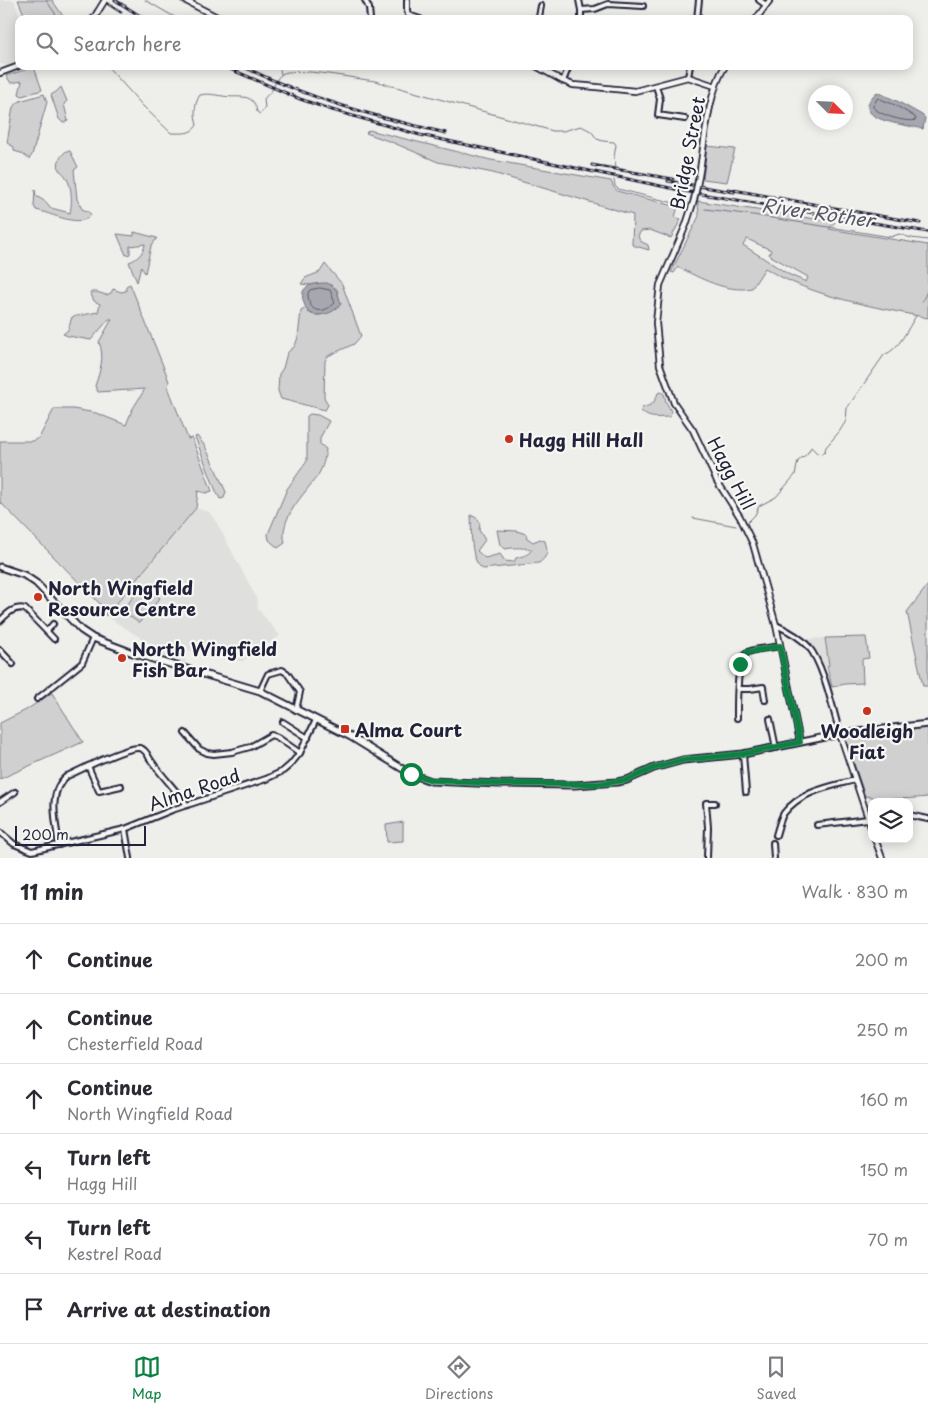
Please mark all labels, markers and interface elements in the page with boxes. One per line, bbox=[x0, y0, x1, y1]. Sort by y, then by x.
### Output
search box bbox=[15, 15, 913, 70]
icon: search bbox=[33, 29, 61, 57]
text: Search here bbox=[73, 29, 182, 57]
north arrow bbox=[808, 85, 853, 130]
street label: Bridge Street bbox=[663, 94, 711, 212]
water label: River Rother bbox=[760, 190, 879, 234]
place label: Hagg Hill Hall bbox=[519, 426, 643, 453]
street label: Hagg Hill bbox=[702, 432, 762, 514]
marker: Hagg Hill Hall bbox=[503, 433, 515, 445]
place label: North Wingfield Resource Centre bbox=[48, 574, 196, 622]
marker: North Wingfield Resource Centre bbox=[32, 591, 44, 603]
place label: North Wingfield Fish Bar bbox=[132, 635, 277, 683]
marker: North Wingfield Fish Bar bbox=[116, 652, 128, 664]
route end bbox=[729, 653, 752, 676]
marker: Woodleigh Fiat bbox=[861, 705, 873, 717]
place label: Alma Court bbox=[355, 716, 463, 743]
place label: Woodleigh Fiat bbox=[821, 717, 913, 765]
marker: Alma Court bbox=[339, 723, 351, 735]
street label: Alma Road bbox=[145, 761, 243, 817]
route start bbox=[400, 763, 423, 786]
map controls bbox=[868, 798, 913, 843]
button: layers bbox=[868, 798, 913, 843]
scale bar bbox=[15, 823, 146, 846]
text: 200 m bbox=[22, 824, 69, 845]
text: 11 min bbox=[20, 875, 84, 907]
text: Walk · 830 m bbox=[802, 879, 908, 903]
icon: ahead bbox=[20, 945, 48, 973]
text: Continue bbox=[67, 945, 153, 973]
text: 200 m bbox=[855, 947, 908, 971]
text: Continue bbox=[67, 1003, 153, 1031]
icon: ahead bbox=[20, 1015, 48, 1043]
text: 250 m bbox=[857, 1017, 908, 1041]
text: Chesterfield Road bbox=[67, 1031, 203, 1055]
text: Continue bbox=[67, 1073, 153, 1101]
icon: ahead bbox=[20, 1085, 48, 1113]
text: 160 m bbox=[860, 1087, 908, 1111]
text: North Wingfield Road bbox=[67, 1101, 233, 1125]
text: Turn left bbox=[67, 1143, 151, 1171]
icon: left bbox=[20, 1155, 48, 1183]
text: 150 m bbox=[860, 1157, 908, 1181]
text: Hagg Hill bbox=[67, 1171, 137, 1195]
text: Turn left bbox=[67, 1213, 151, 1241]
icon: left bbox=[20, 1225, 48, 1253]
text: 70 m bbox=[868, 1227, 908, 1251]
text: Kestrel Road bbox=[67, 1241, 162, 1265]
icon: arrive bbox=[20, 1295, 48, 1323]
text: Arrive at destination bbox=[67, 1295, 271, 1323]
tab: Map bbox=[132, 1353, 162, 1404]
tab: Directions bbox=[425, 1353, 493, 1404]
tab: Saved bbox=[757, 1353, 796, 1404]

